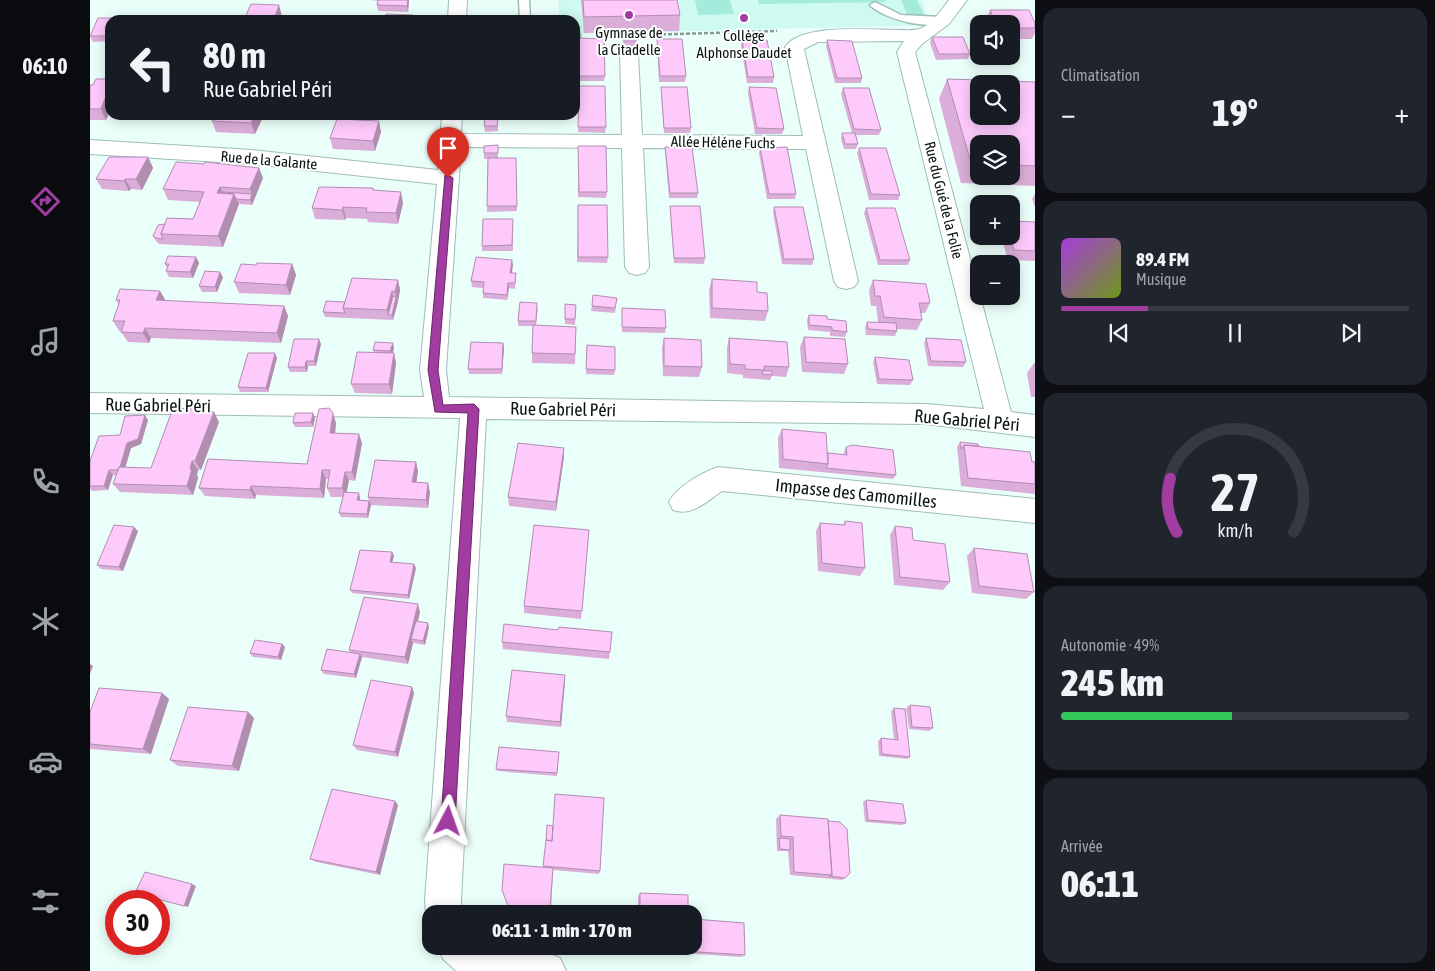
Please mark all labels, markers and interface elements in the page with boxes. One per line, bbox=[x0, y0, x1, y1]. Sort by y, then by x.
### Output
marker: Gymnase de la Citadelle bbox=[623, 9, 635, 21]
marker: Collège Alphonse Daudet bbox=[738, 12, 750, 24]
map controls bbox=[970, 15, 1020, 305]
button: sound bbox=[970, 15, 1020, 65]
place label: Gymnase de la Citadelle bbox=[595, 24, 663, 58]
place label: Collège Alphonse Daudet bbox=[696, 27, 792, 61]
icon: left bbox=[120, 35, 185, 100]
text: 80 m bbox=[203, 35, 266, 75]
text: 06:10 bbox=[22, 53, 68, 79]
text: Climatisation bbox=[1061, 66, 1140, 84]
button: search bbox=[970, 75, 1020, 125]
text: Rue Gabriel Péri bbox=[203, 76, 332, 102]
text: 19° bbox=[1212, 91, 1258, 134]
text: − bbox=[1061, 97, 1076, 129]
text: + bbox=[1394, 97, 1409, 129]
pin bbox=[427, 127, 469, 178]
street label: Allée Héléne Fuchs bbox=[671, 133, 775, 151]
icon: arrive bbox=[434, 134, 462, 162]
button: layers bbox=[970, 135, 1020, 185]
street label: Rue du Gué de la Folie bbox=[921, 140, 967, 261]
street label: Rue de la Galante bbox=[220, 147, 318, 173]
icon: directions bbox=[28, 184, 63, 219]
button: + bbox=[970, 195, 1020, 245]
text: 89.4 FM bbox=[1136, 248, 1189, 270]
button: − bbox=[970, 255, 1020, 305]
text: Musique bbox=[1136, 270, 1186, 288]
icon: previous bbox=[1105, 319, 1133, 347]
icon: pause bbox=[1221, 319, 1249, 347]
icon: next bbox=[1337, 319, 1365, 347]
icon: music bbox=[28, 324, 63, 359]
street label: Rue Gabriel Péri bbox=[105, 394, 211, 416]
street label: Rue Gabriel Péri bbox=[510, 398, 616, 420]
street label: Rue Gabriel Péri bbox=[913, 405, 1021, 435]
text: 27 bbox=[1211, 462, 1259, 522]
icon: phone bbox=[28, 464, 63, 499]
street label: Impasse des Camomilles bbox=[774, 474, 938, 512]
text: km/h bbox=[1217, 520, 1253, 541]
icon: climate bbox=[28, 604, 63, 639]
text: Autonomie · 49% bbox=[1061, 636, 1159, 654]
text: 245 km bbox=[1061, 661, 1164, 704]
icon: car bbox=[28, 744, 63, 779]
position arrow bbox=[421, 794, 473, 846]
text: Arrivée bbox=[1061, 837, 1103, 855]
text: 06:11 bbox=[1061, 862, 1139, 905]
icon: filters bbox=[28, 884, 63, 919]
speed limit sign: 30 bbox=[105, 890, 170, 955]
text: 06:11 · 1 min · 170 m bbox=[492, 919, 632, 941]

